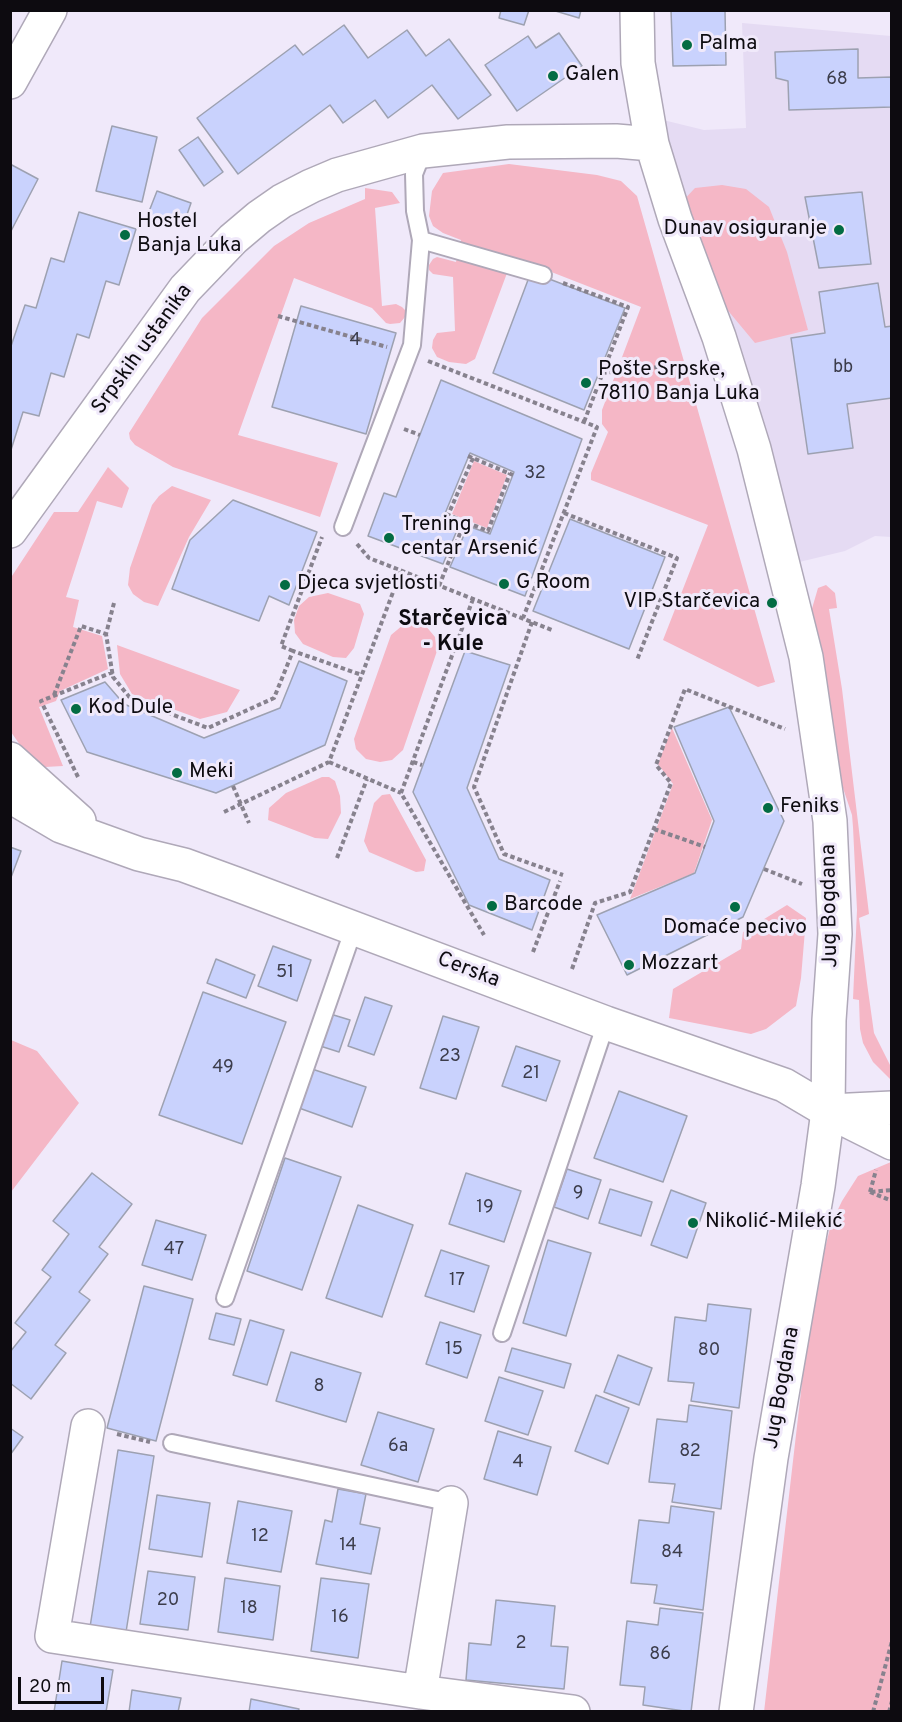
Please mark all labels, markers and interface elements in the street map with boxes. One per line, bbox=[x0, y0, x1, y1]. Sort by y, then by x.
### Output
place label: Palma bbox=[699, 32, 757, 58]
marker: Palma bbox=[680, 38, 694, 52]
place label: Galen bbox=[565, 63, 619, 89]
marker: Galen bbox=[546, 69, 560, 83]
house number: 68 bbox=[826, 69, 848, 91]
place label: Hostel Banja Luka bbox=[137, 210, 241, 260]
place label: Dunav osiguranje bbox=[663, 217, 827, 243]
marker: Dunav osiguranje bbox=[832, 223, 846, 237]
marker: Hostel Banja Luka bbox=[118, 228, 132, 242]
street label: Srpskih ustanika bbox=[87, 280, 199, 420]
house number: 4 bbox=[349, 330, 361, 352]
house number: bb bbox=[833, 357, 853, 379]
place label: Pošte Srpske, 78110 Banja Luka bbox=[598, 358, 759, 408]
marker: Pošte Srpske, 78110 Banja Luka bbox=[579, 376, 593, 390]
house number: 32 bbox=[524, 463, 546, 485]
place label: Trening centar Arsenić bbox=[401, 513, 538, 563]
marker: Trening centar Arsenić bbox=[382, 531, 396, 545]
place label: G Room bbox=[516, 571, 590, 597]
place label: Djeca svjetlosti bbox=[297, 572, 438, 598]
marker: G Room bbox=[497, 577, 511, 591]
marker: Djeca svjetlosti bbox=[278, 578, 292, 592]
place label: VIP Starčevica bbox=[624, 590, 760, 616]
marker: VIP Starčevica bbox=[765, 596, 779, 610]
district label: Starčevica - Kule bbox=[398, 608, 508, 660]
place label: Kod Dule bbox=[88, 696, 173, 722]
marker: Kod Dule bbox=[69, 702, 83, 716]
place label: Meki bbox=[189, 760, 234, 786]
marker: Meki bbox=[170, 766, 184, 780]
place label: Feniks bbox=[780, 795, 839, 821]
marker: Feniks bbox=[761, 801, 775, 815]
street label: Jug Bogdana bbox=[817, 844, 845, 968]
place label: Barcode bbox=[504, 893, 583, 919]
marker: Barcode bbox=[485, 899, 499, 913]
marker: Domaće pecivo bbox=[728, 900, 742, 914]
place label: Domaće pecivo bbox=[663, 916, 807, 942]
street label: Cerska bbox=[433, 948, 503, 994]
place label: Mozzart bbox=[641, 952, 718, 978]
marker: Mozzart bbox=[622, 958, 636, 972]
house number: 51 bbox=[276, 962, 294, 984]
house number: 23 bbox=[439, 1046, 461, 1068]
house number: 49 bbox=[212, 1057, 234, 1079]
house number: 21 bbox=[522, 1063, 540, 1085]
house number: 9 bbox=[573, 1183, 583, 1205]
house number: 19 bbox=[476, 1197, 494, 1219]
place label: Nikolić-Milekić bbox=[705, 1210, 843, 1236]
marker: Nikolić-Milekić bbox=[686, 1216, 700, 1230]
house number: 47 bbox=[164, 1239, 184, 1261]
house number: 17 bbox=[449, 1270, 465, 1292]
street label: Jug Bogdana bbox=[760, 1325, 806, 1451]
house number: 15 bbox=[445, 1339, 463, 1361]
house number: 80 bbox=[698, 1340, 720, 1362]
house number: 8 bbox=[314, 1376, 324, 1398]
house number: 6a bbox=[388, 1436, 408, 1458]
house number: 82 bbox=[679, 1441, 701, 1463]
house number: 4 bbox=[512, 1452, 524, 1474]
house number: 12 bbox=[251, 1526, 269, 1548]
house number: 14 bbox=[339, 1535, 357, 1557]
house number: 84 bbox=[661, 1542, 683, 1564]
house number: 20 bbox=[157, 1590, 179, 1612]
house number: 18 bbox=[240, 1598, 258, 1620]
house number: 16 bbox=[331, 1607, 349, 1629]
house number: 2 bbox=[515, 1633, 527, 1655]
house number: 86 bbox=[649, 1644, 671, 1666]
scale bar bbox=[21, 1665, 106, 1703]
text: 20 m bbox=[29, 1676, 71, 1699]

